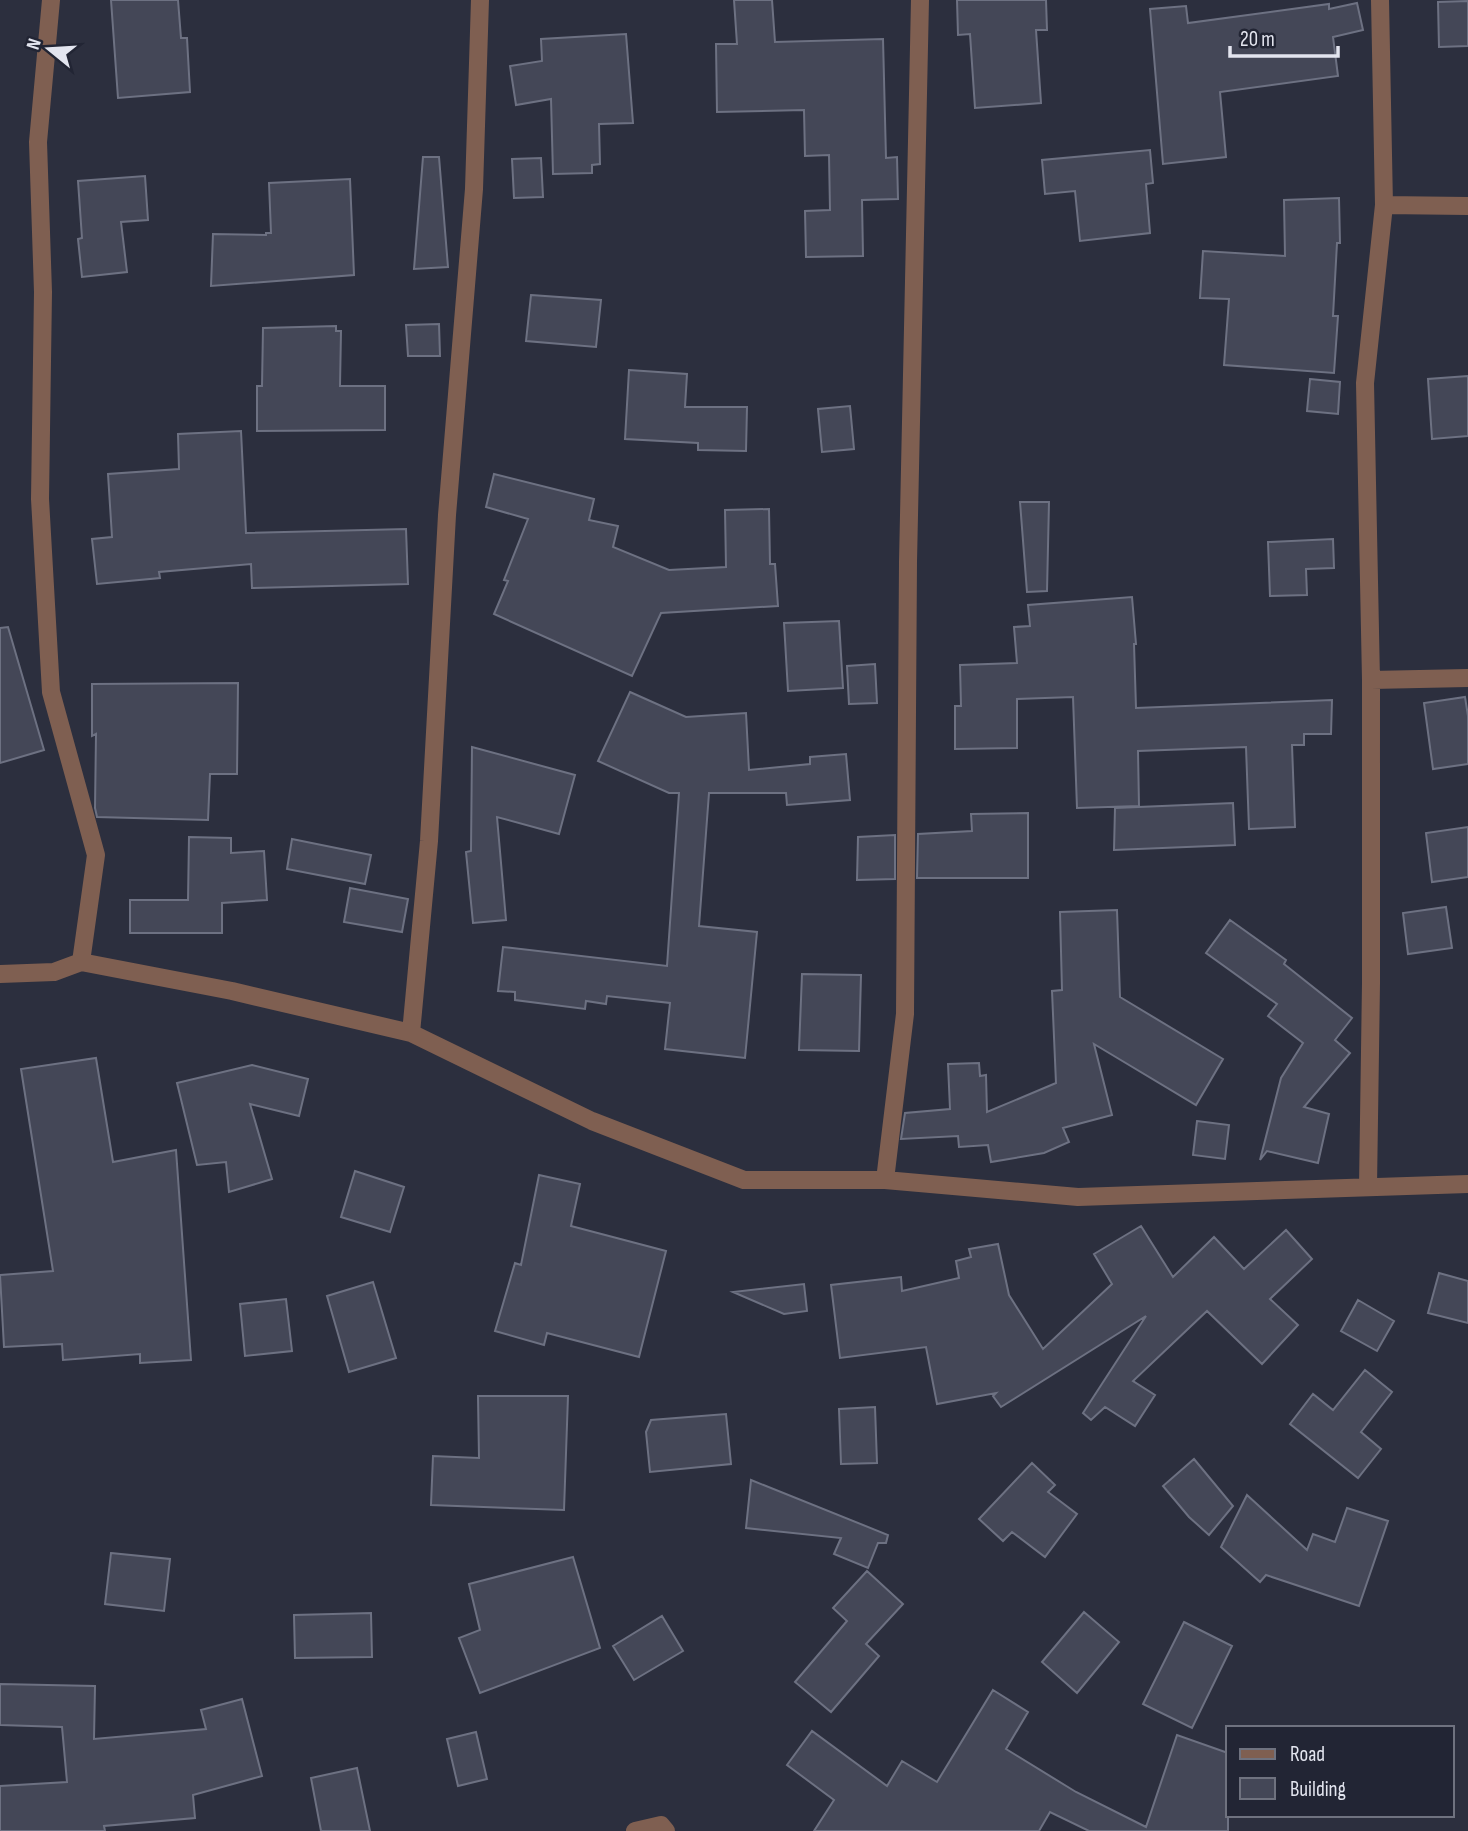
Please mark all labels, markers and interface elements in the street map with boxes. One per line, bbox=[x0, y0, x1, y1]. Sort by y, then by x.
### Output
north arrow bbox=[14, 14, 84, 84]
scale bar bbox=[1230, 14, 1338, 58]
text: 20 m bbox=[1240, 27, 1275, 52]
text: N bbox=[22, 36, 47, 53]
legend bbox=[1226, 1726, 1454, 1817]
text: Road bbox=[1290, 1742, 1325, 1767]
text: Building bbox=[1290, 1777, 1346, 1802]

